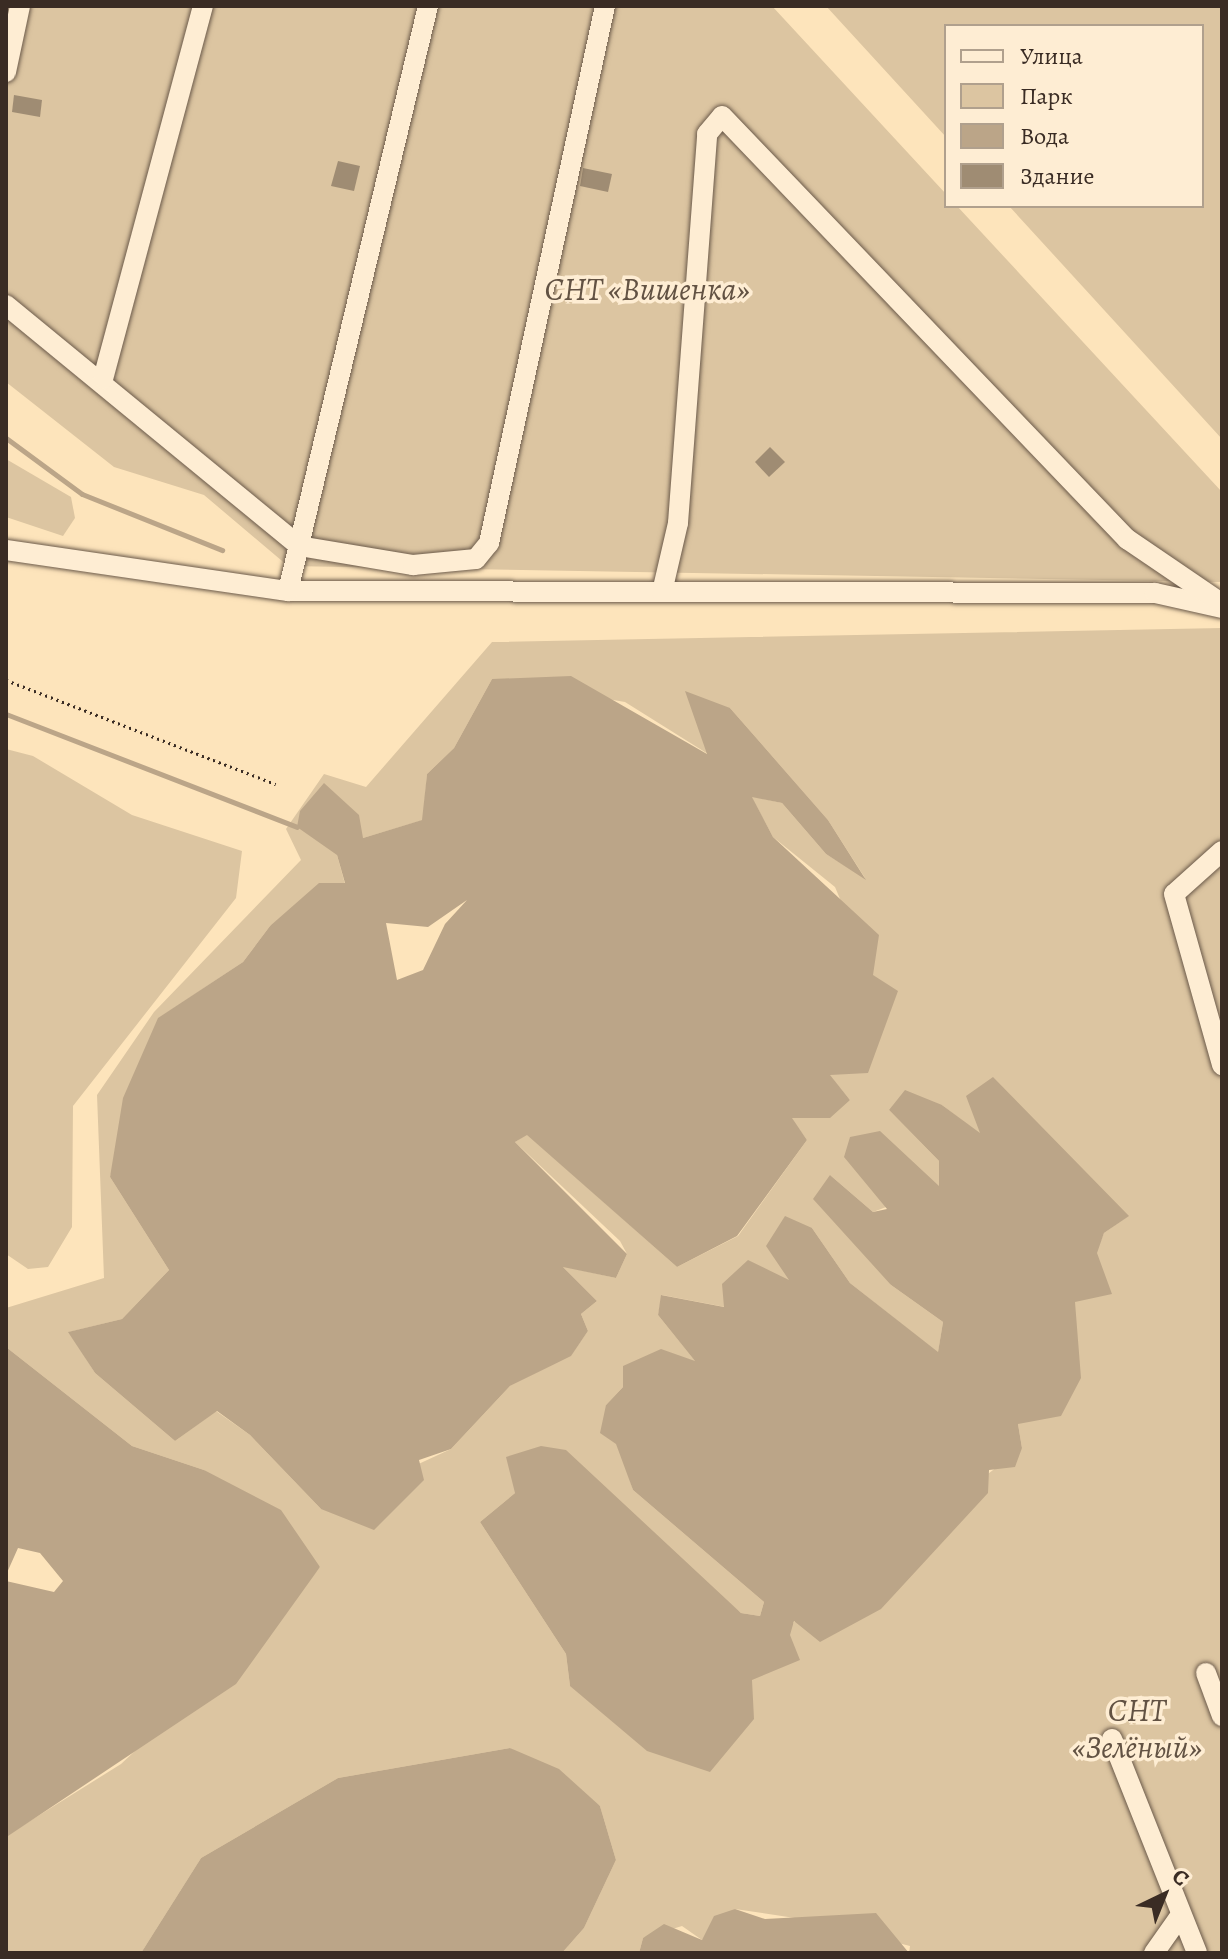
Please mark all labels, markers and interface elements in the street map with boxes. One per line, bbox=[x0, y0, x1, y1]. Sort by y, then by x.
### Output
legend bbox=[944, 24, 1204, 208]
text: Улица bbox=[1020, 40, 1083, 72]
text: Парк bbox=[1020, 80, 1073, 112]
text: Вода bbox=[1020, 120, 1069, 152]
text: Здание bbox=[1020, 160, 1095, 192]
park label: СНТ «Вишенка» bbox=[544, 270, 750, 308]
park label: СНТ «Зелёный» bbox=[1072, 1692, 1202, 1767]
north arrow bbox=[1124, 1855, 1204, 1935]
text: С bbox=[1165, 1862, 1196, 1893]

